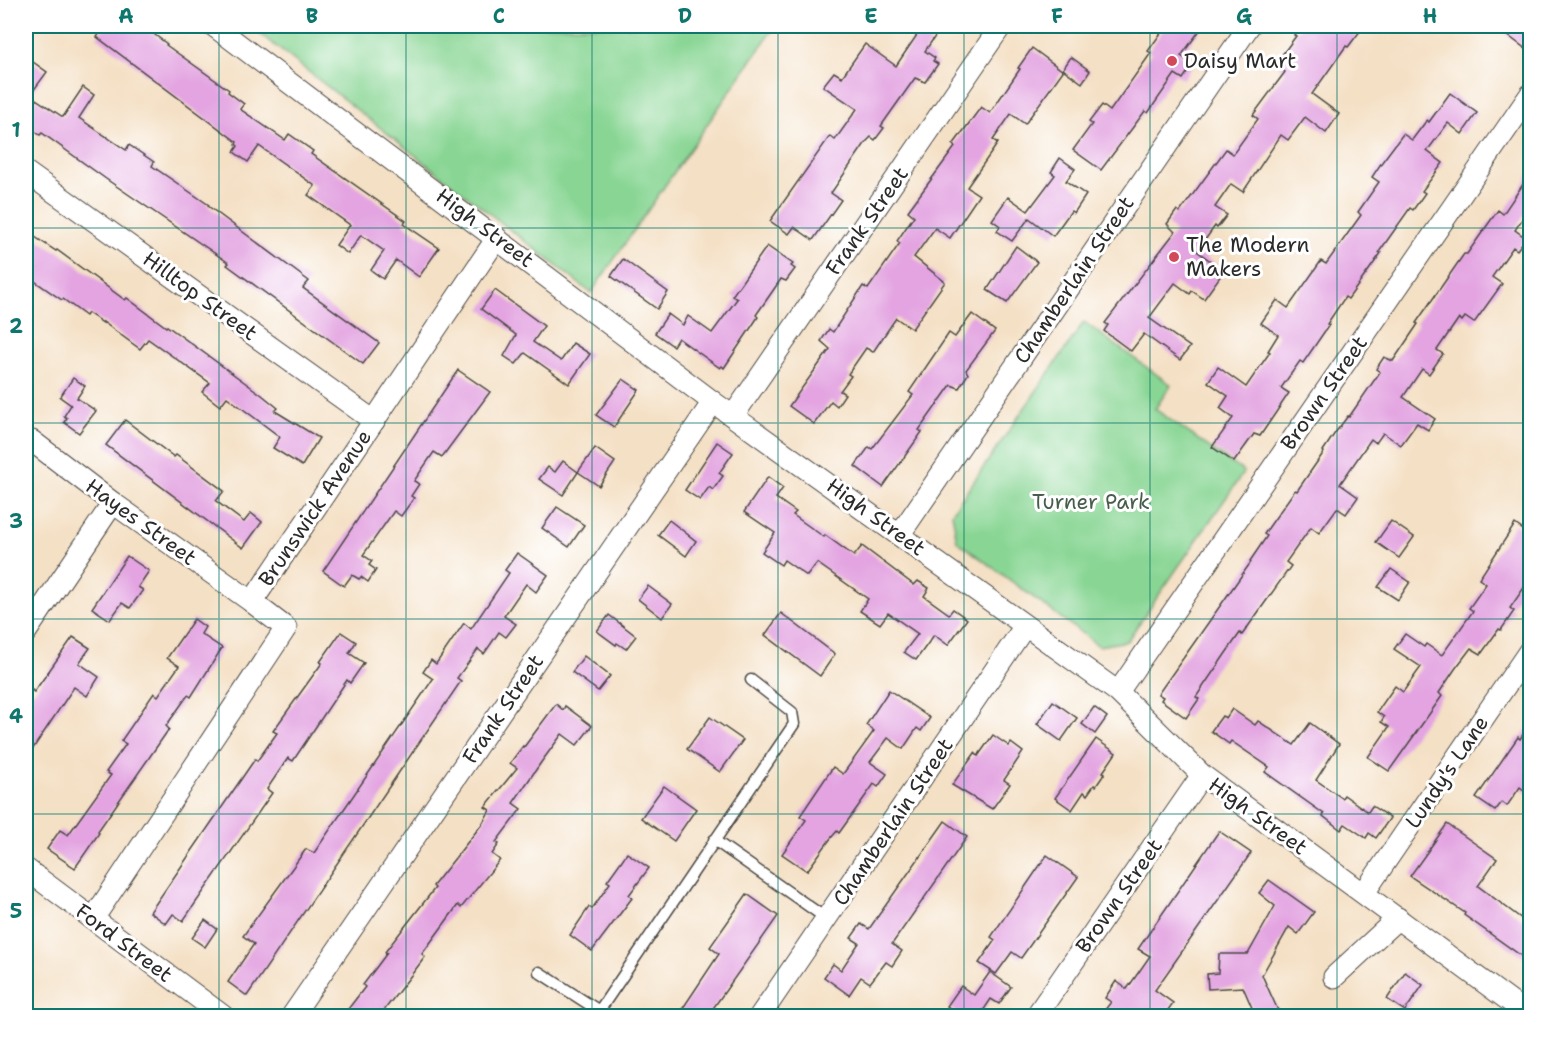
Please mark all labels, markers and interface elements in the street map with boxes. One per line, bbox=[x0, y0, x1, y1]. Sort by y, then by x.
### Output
text: A bbox=[118, 3, 134, 29]
text: B bbox=[306, 3, 318, 29]
text: C bbox=[493, 3, 505, 29]
text: D bbox=[678, 3, 692, 29]
text: E bbox=[864, 3, 878, 29]
text: F bbox=[1051, 3, 1063, 29]
text: G bbox=[1236, 3, 1252, 29]
text: H bbox=[1423, 3, 1437, 29]
place label: Daisy Mart bbox=[1184, 47, 1297, 75]
marker: Daisy Mart bbox=[1165, 54, 1179, 68]
text: 1 bbox=[11, 117, 21, 143]
street label: Frank Street bbox=[819, 161, 915, 281]
street label: High Street bbox=[430, 182, 540, 274]
street label: Chamberlain Street bbox=[1007, 191, 1141, 369]
place label: The Modern Makers bbox=[1186, 231, 1310, 283]
street label: Hilltop Street bbox=[137, 245, 263, 347]
marker: The Modern Makers bbox=[1167, 250, 1181, 264]
text: 2 bbox=[9, 313, 23, 339]
street label: Brown Street bbox=[1274, 330, 1374, 456]
street label: Brunswick Avenue bbox=[252, 424, 378, 592]
street label: Hayes Street bbox=[80, 472, 202, 572]
street label: High Street bbox=[821, 472, 931, 562]
park label: Turner Park bbox=[1032, 488, 1150, 516]
text: 3 bbox=[9, 508, 23, 534]
street label: Frank Street bbox=[456, 649, 550, 769]
text: 4 bbox=[9, 703, 23, 729]
street label: Lundy's Lane bbox=[1399, 710, 1495, 834]
street label: Chamberlain Street bbox=[826, 733, 960, 911]
street label: High Street bbox=[1203, 771, 1313, 861]
street label: Brown Street bbox=[1069, 833, 1169, 959]
street label: Ford Street bbox=[70, 897, 178, 989]
text: 5 bbox=[10, 898, 22, 924]

